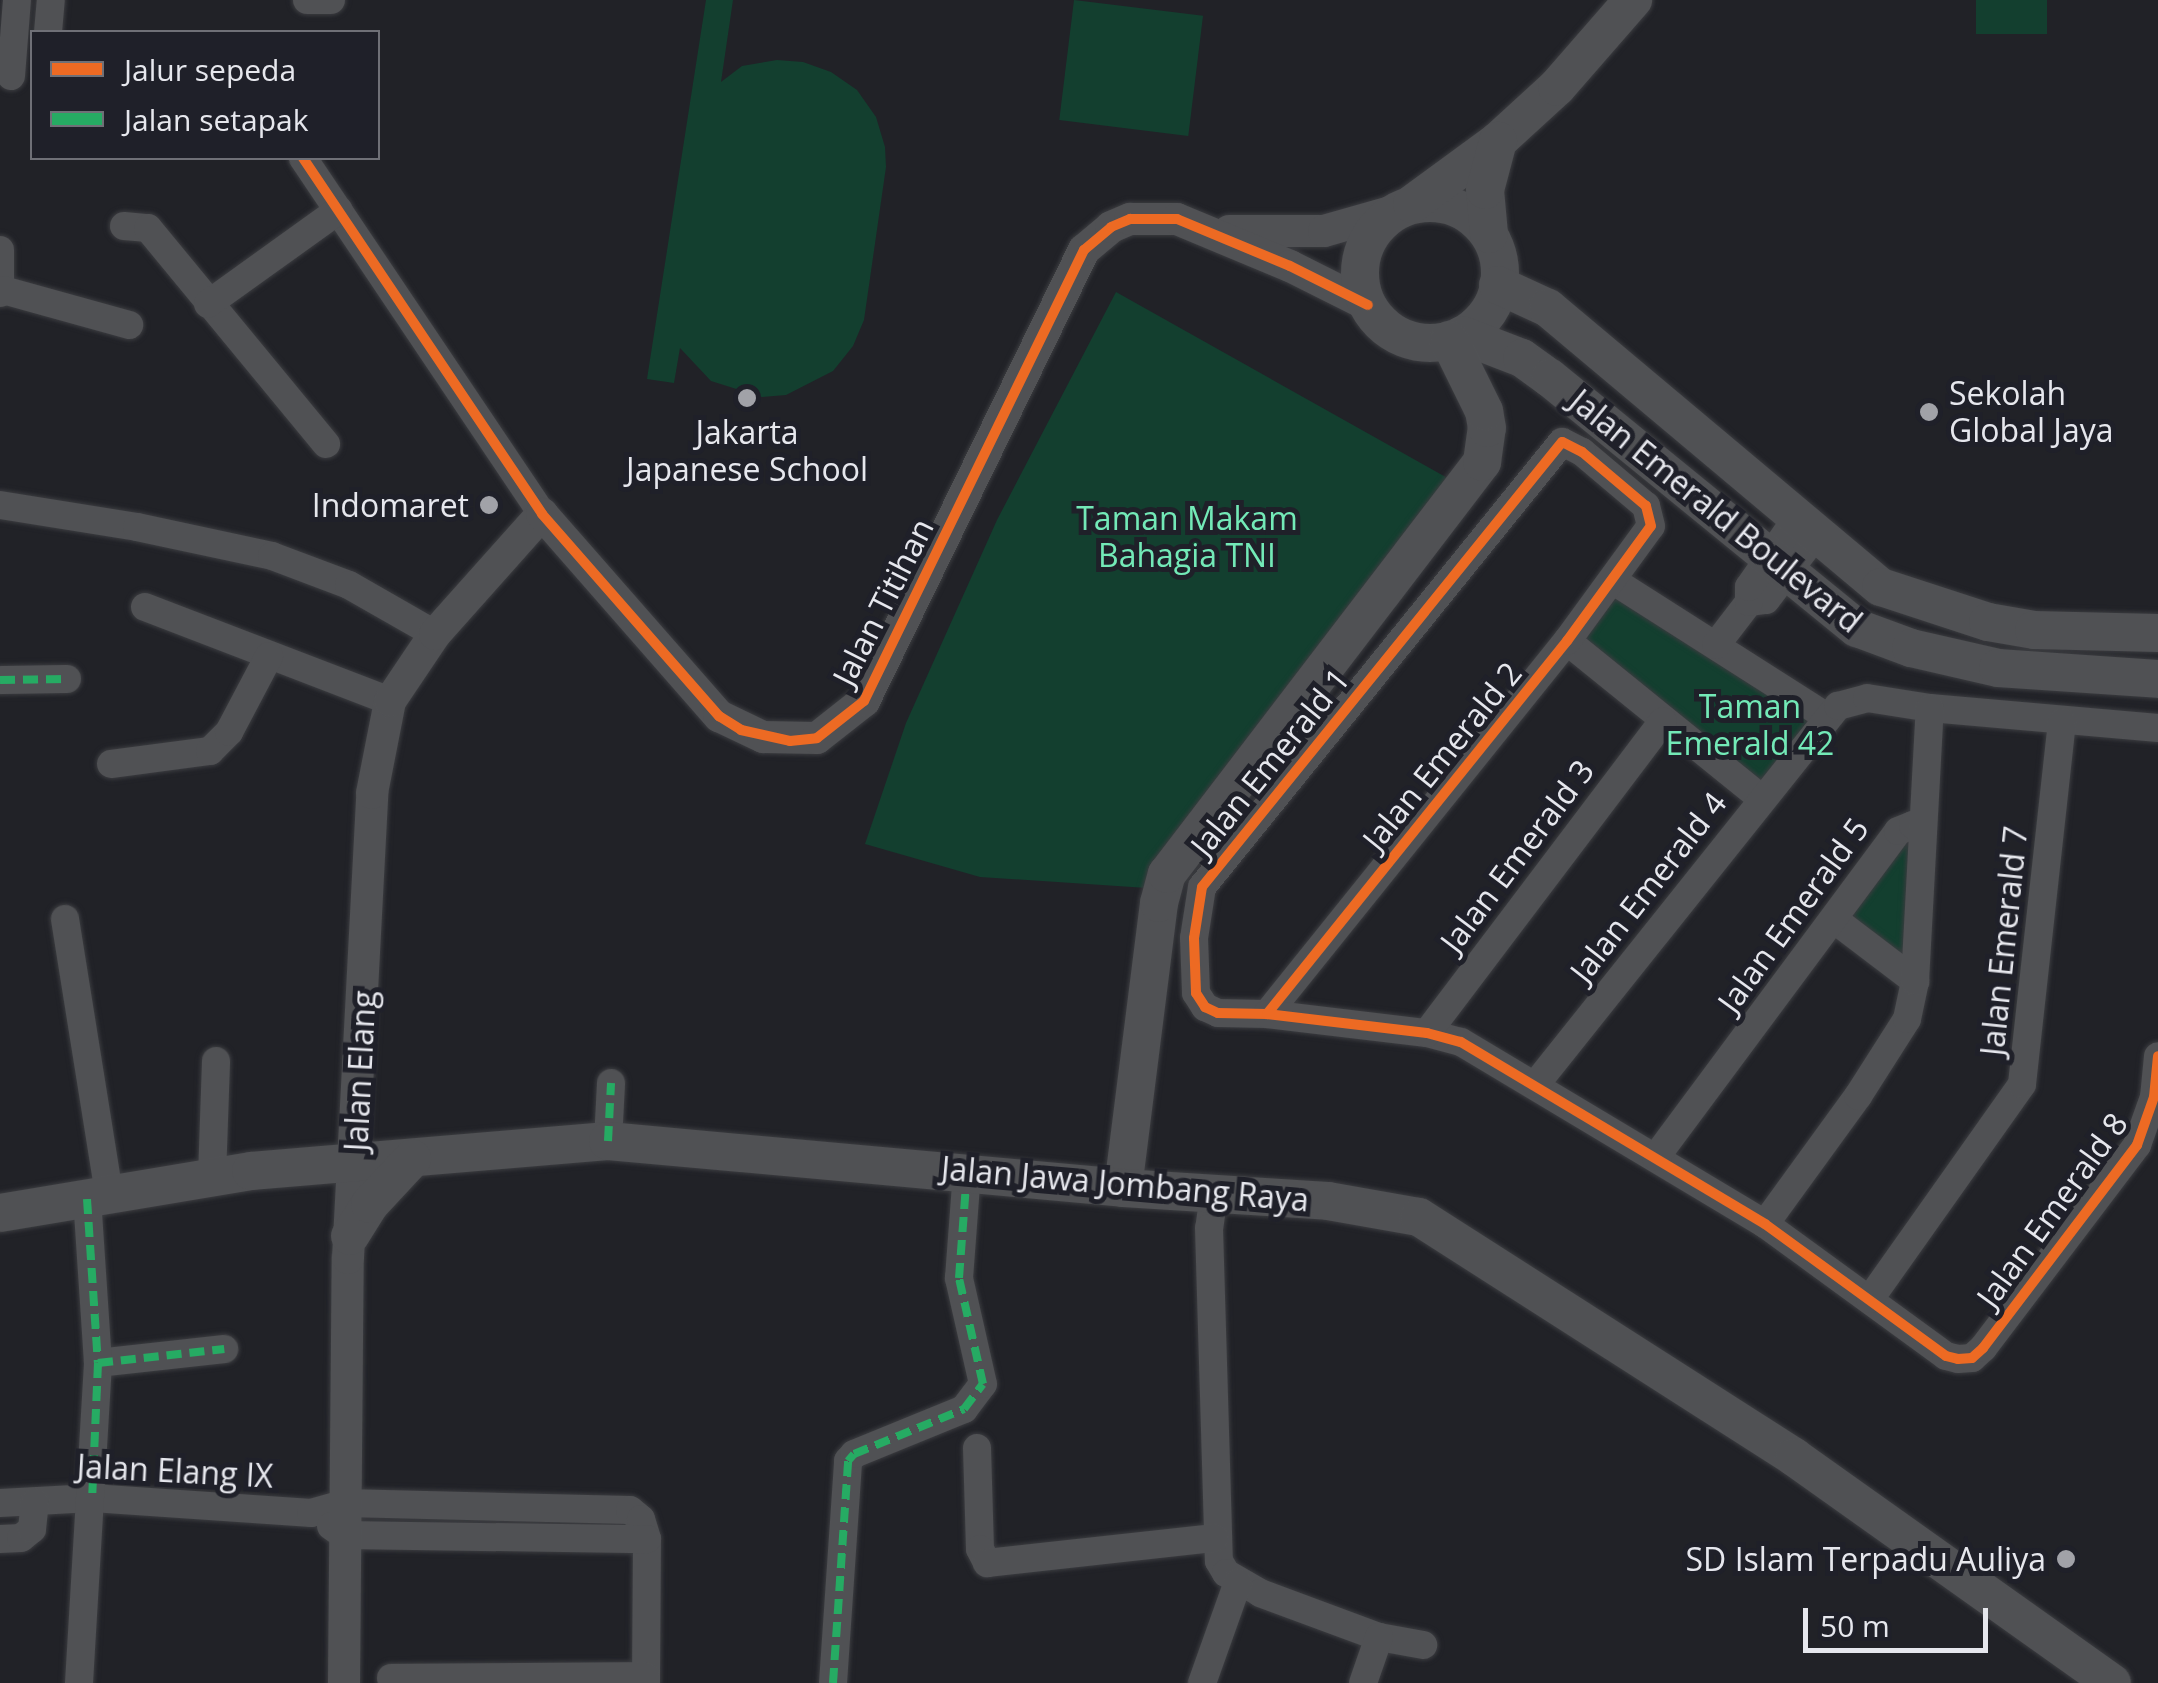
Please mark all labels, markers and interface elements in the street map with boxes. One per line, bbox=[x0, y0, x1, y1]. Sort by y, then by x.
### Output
legend bbox=[30, 30, 380, 160]
text: Jalur sepeda bbox=[124, 49, 296, 90]
text: Jalan setapak bbox=[124, 99, 308, 140]
place label: Sekolah Global Jaya bbox=[1949, 375, 2114, 450]
street label: Jalan Emerald Boulevard bbox=[1562, 381, 1870, 641]
marker: Jakarta Japanese School bbox=[736, 387, 758, 409]
marker: Sekolah Global Jaya bbox=[1918, 401, 1940, 423]
place label: Jakarta Japanese School bbox=[626, 414, 868, 489]
place label: Indomaret bbox=[312, 486, 469, 524]
marker: Indomaret bbox=[478, 494, 500, 516]
park label: Taman Makam Bahagia TNI bbox=[1076, 500, 1298, 575]
street label: Jalan Titihan bbox=[824, 512, 942, 692]
street label: Jalan Emerald 2 bbox=[1354, 654, 1530, 858]
street label: Jalan Emerald 1 bbox=[1182, 660, 1358, 864]
park label: Taman Emerald 42 bbox=[1666, 688, 1834, 763]
street label: Jalan Emerald 3 bbox=[1432, 752, 1602, 960]
street label: Jalan Emerald 4 bbox=[1562, 784, 1734, 990]
street label: Jalan Emerald 5 bbox=[1710, 810, 1876, 1020]
street label: Jalan Emerald 7 bbox=[1973, 824, 2035, 1058]
street label: Jalan Elang bbox=[337, 990, 383, 1152]
street label: Jalan Emerald 8 bbox=[1969, 1105, 2135, 1315]
street label: Jalan Jawa Jombang Raya bbox=[940, 1149, 1310, 1219]
street label: Jalan Elang IX bbox=[76, 1447, 274, 1495]
place label: SD Islam Terpadu Auliya bbox=[1686, 1540, 2046, 1578]
marker: SD Islam Terpadu Auliya bbox=[2055, 1548, 2077, 1570]
scale bar bbox=[1808, 1588, 1993, 1650]
text: 50 m bbox=[1820, 1605, 1890, 1646]

